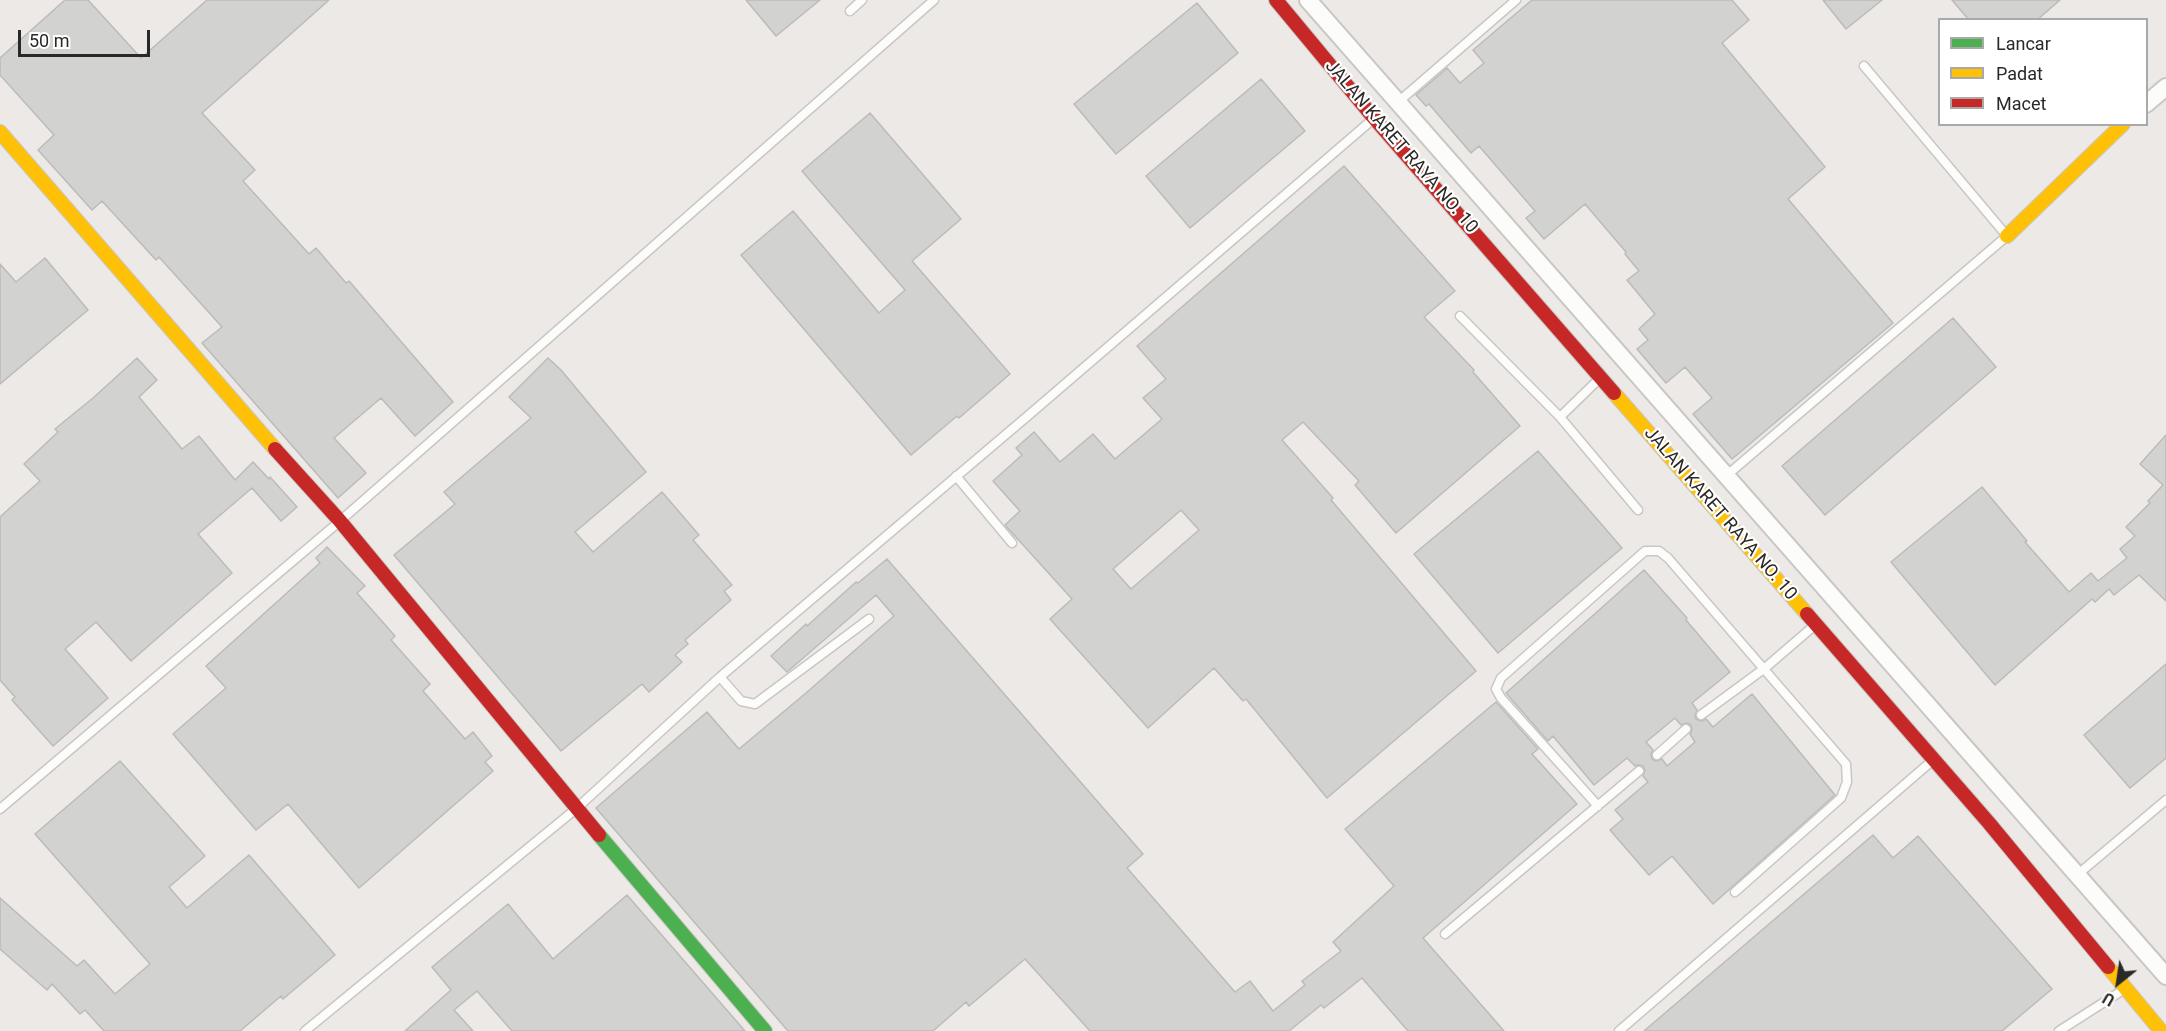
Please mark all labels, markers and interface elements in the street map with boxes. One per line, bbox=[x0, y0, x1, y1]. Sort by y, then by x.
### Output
scale bar bbox=[21, 18, 153, 56]
legend bbox=[1938, 18, 2148, 126]
text: 50 m bbox=[29, 30, 69, 51]
text: Lancar bbox=[1996, 33, 2051, 54]
street label: JALAN KARET RAYA NO. 10 bbox=[1320, 56, 1482, 238]
text: Padat bbox=[1996, 63, 2043, 84]
text: Macet bbox=[1996, 93, 2046, 114]
street label: JALAN KARET RAYA NO. 10 bbox=[1639, 423, 1801, 605]
north arrow bbox=[2088, 953, 2148, 1013]
text: U bbox=[2099, 988, 2118, 1010]

